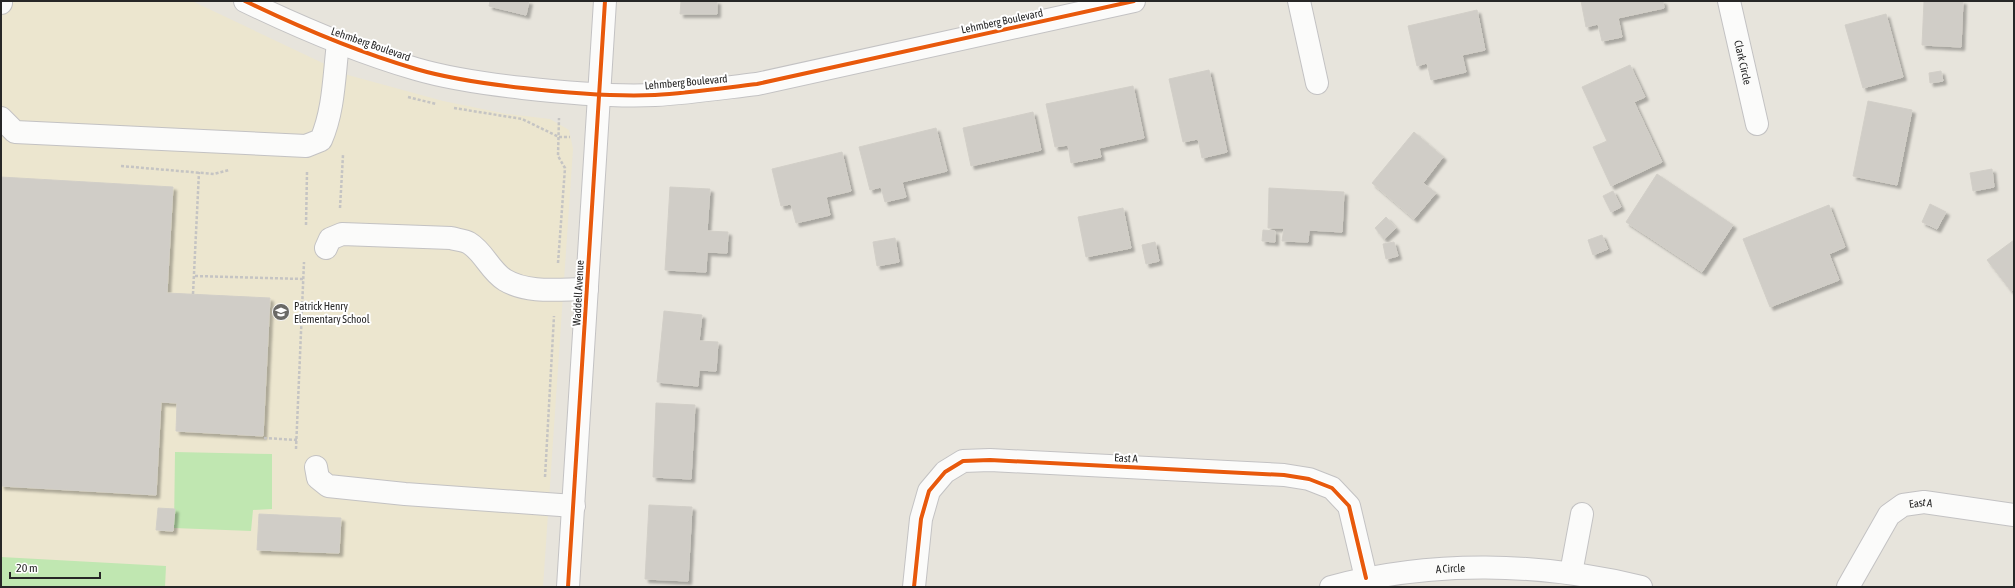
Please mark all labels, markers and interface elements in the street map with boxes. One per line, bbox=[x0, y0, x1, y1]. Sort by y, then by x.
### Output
street label: Lehmberg Boulevard bbox=[960, 6, 1044, 36]
street label: Lehmberg Boulevard bbox=[330, 25, 412, 63]
street label: Clark Circle bbox=[1732, 39, 1754, 86]
street label: Lehmberg Boulevard bbox=[644, 72, 728, 92]
street label: Waddell Avenue bbox=[570, 260, 586, 326]
place label: Patrick Henry Elementary School bbox=[294, 300, 370, 325]
school or university icon: Patrick Henry Elementary School bbox=[271, 302, 291, 322]
street label: East A bbox=[1114, 451, 1139, 465]
street label: East A bbox=[1908, 496, 1934, 510]
scale bar bbox=[10, 554, 100, 580]
text: 20 m bbox=[16, 561, 38, 575]
street label: A Circle bbox=[1435, 562, 1465, 575]

